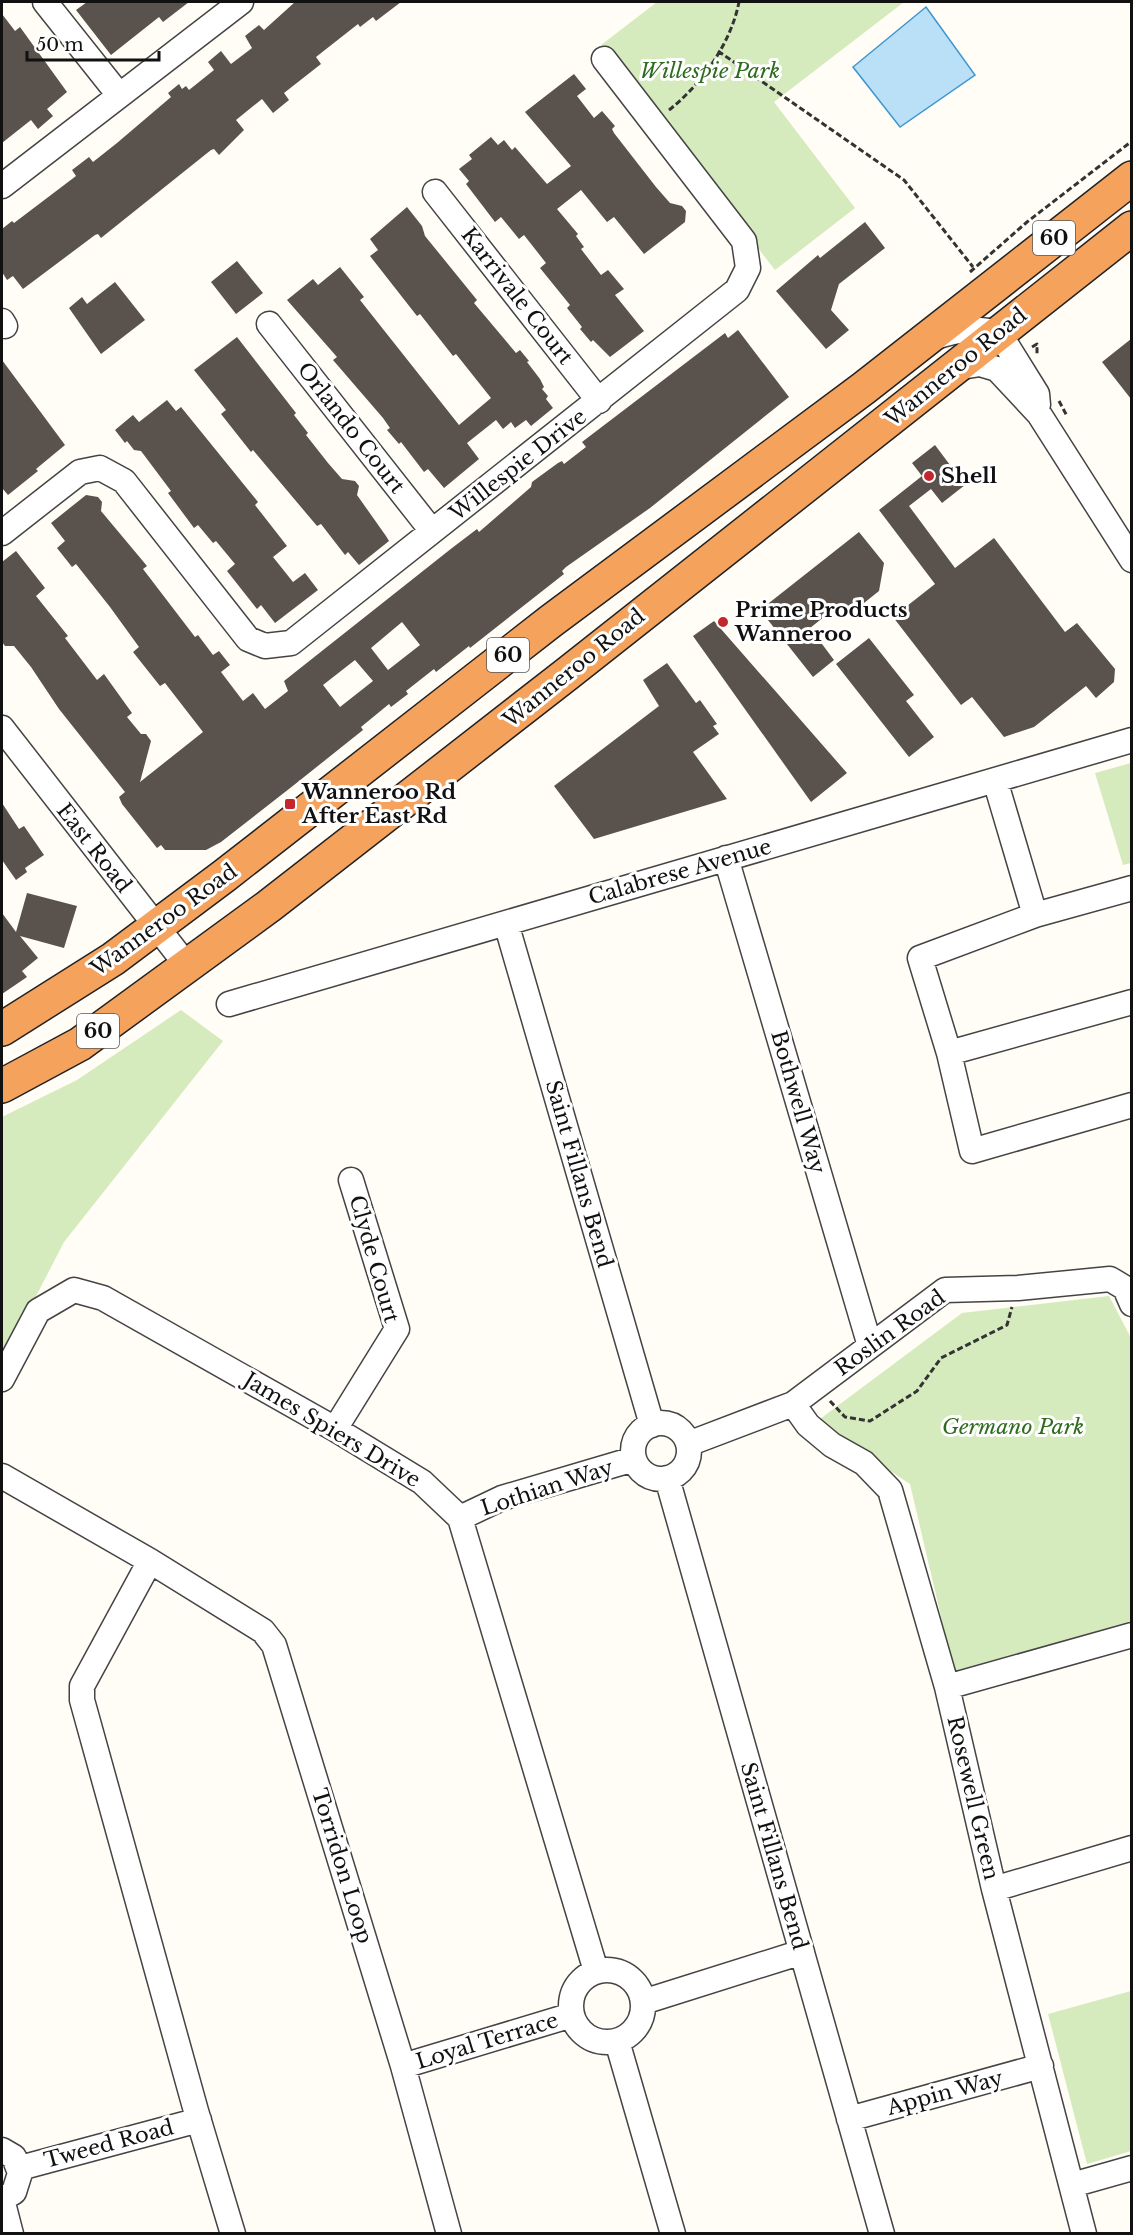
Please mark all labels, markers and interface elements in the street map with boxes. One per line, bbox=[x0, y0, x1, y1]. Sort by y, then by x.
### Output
scale bar bbox=[27, 24, 159, 62]
text: 50 m bbox=[36, 34, 84, 56]
park label: Willespie Park bbox=[640, 58, 780, 84]
road number: 60 bbox=[1033, 221, 1075, 255]
street label: Karrivale Court bbox=[455, 222, 579, 370]
street label: Wanneroo Road bbox=[879, 302, 1032, 433]
street label: Orlando Court bbox=[292, 357, 410, 499]
street label: Willespie Drive bbox=[444, 404, 592, 527]
place label: Shell bbox=[941, 463, 998, 489]
marker: Shell bbox=[922, 469, 936, 483]
place label: Prime Products Wanneroo bbox=[734, 597, 908, 647]
street label: Wanneroo Road bbox=[497, 603, 650, 734]
marker: Prime Products Wanneroo bbox=[716, 615, 730, 629]
road number: 60 bbox=[487, 638, 529, 672]
place label: Wanneroo Rd After East Rd bbox=[301, 779, 456, 829]
marker: Wanneroo Rd After East Rd bbox=[283, 797, 297, 811]
street label: East Road bbox=[51, 798, 137, 898]
street label: Calabrese Avenue bbox=[585, 833, 775, 911]
street label: Wanneroo Road bbox=[85, 858, 242, 982]
road number: 60 bbox=[77, 1014, 119, 1048]
street label: Bothwell Way bbox=[765, 1027, 831, 1177]
street label: Saint Fillans Bend bbox=[540, 1077, 618, 1271]
street label: Clyde Court bbox=[343, 1192, 405, 1326]
street label: Roslin Road bbox=[830, 1284, 950, 1382]
street label: James Spiers Drive bbox=[236, 1365, 425, 1493]
park label: Germano Park bbox=[942, 1414, 1084, 1440]
street label: Lothian Way bbox=[478, 1454, 617, 1522]
street label: Rosewell Green bbox=[942, 1714, 1004, 1882]
street label: Saint Fillans Bend bbox=[735, 1759, 813, 1953]
street label: Torridon Loop bbox=[306, 1785, 378, 1947]
street label: Loyal Terrace bbox=[413, 2007, 561, 2075]
street label: Appin Way bbox=[883, 2065, 1006, 2121]
street label: Tweed Road bbox=[41, 2114, 177, 2174]

